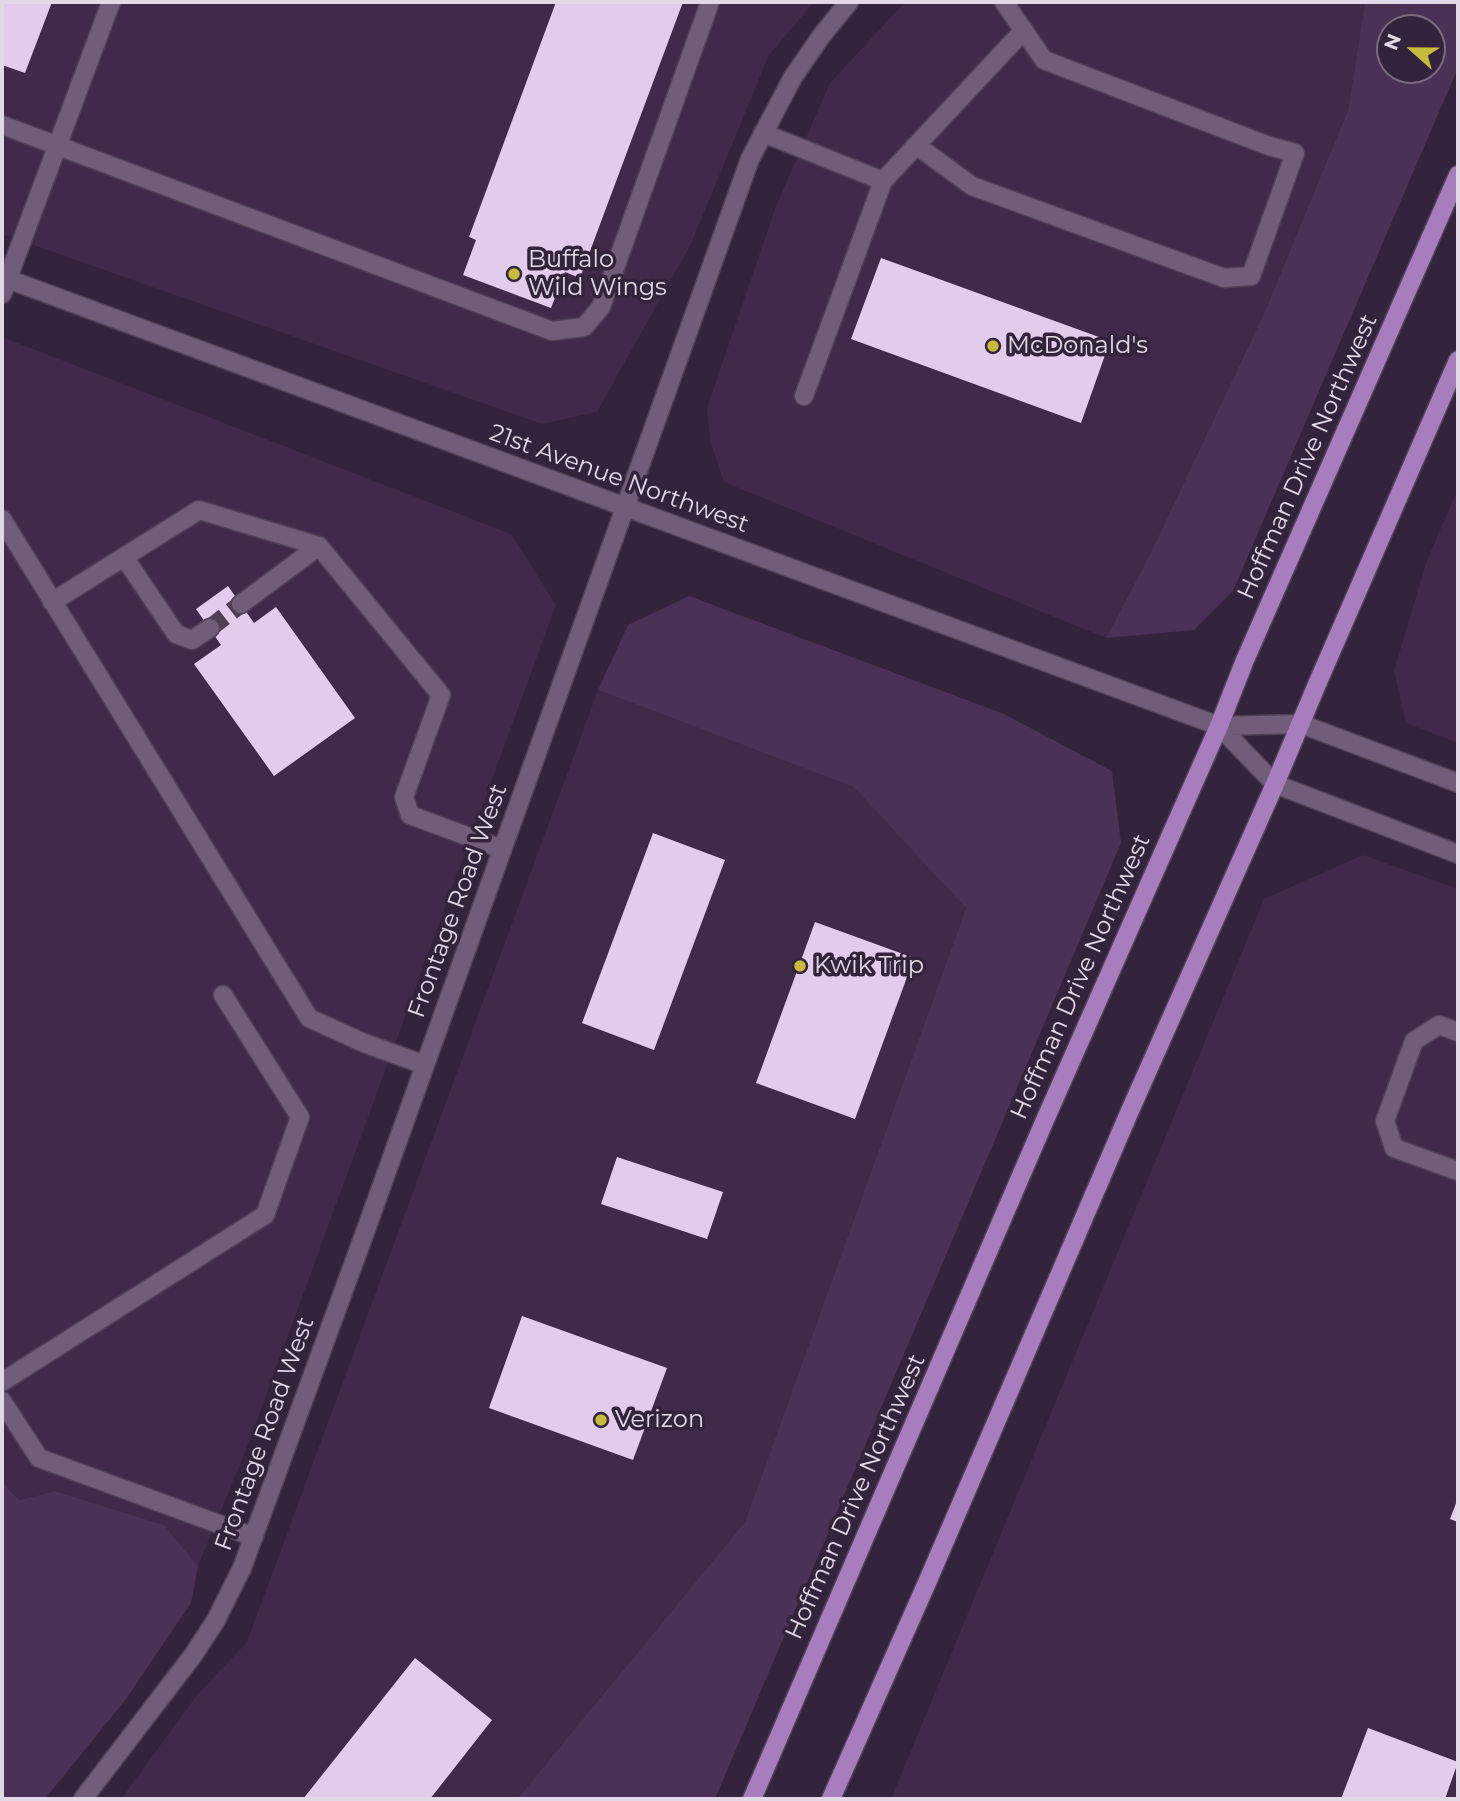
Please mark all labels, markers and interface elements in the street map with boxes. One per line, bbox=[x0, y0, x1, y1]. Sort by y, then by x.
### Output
north arrow bbox=[1376, 14, 1446, 84]
text: N bbox=[1379, 31, 1406, 53]
place label: Buffalo Wild Wings bbox=[528, 246, 667, 302]
marker: Buffalo Wild Wings bbox=[506, 266, 522, 282]
street label: Hoffman Drive Northwest bbox=[1232, 310, 1384, 604]
place label: McDonald's bbox=[1007, 332, 1148, 360]
marker: McDonald's bbox=[985, 338, 1001, 354]
street label: 21st Avenue Northwest bbox=[485, 419, 753, 539]
street label: Frontage Road West bbox=[402, 780, 514, 1022]
street label: Hoffman Drive Northwest bbox=[1005, 830, 1157, 1124]
place label: Kwik Trip bbox=[814, 952, 924, 980]
marker: Kwik Trip bbox=[792, 958, 808, 974]
street label: Frontage Road West bbox=[209, 1313, 321, 1555]
street label: Hoffman Drive Northwest bbox=[780, 1350, 932, 1644]
place label: Verizon bbox=[615, 1406, 704, 1434]
marker: Verizon bbox=[593, 1412, 609, 1428]

